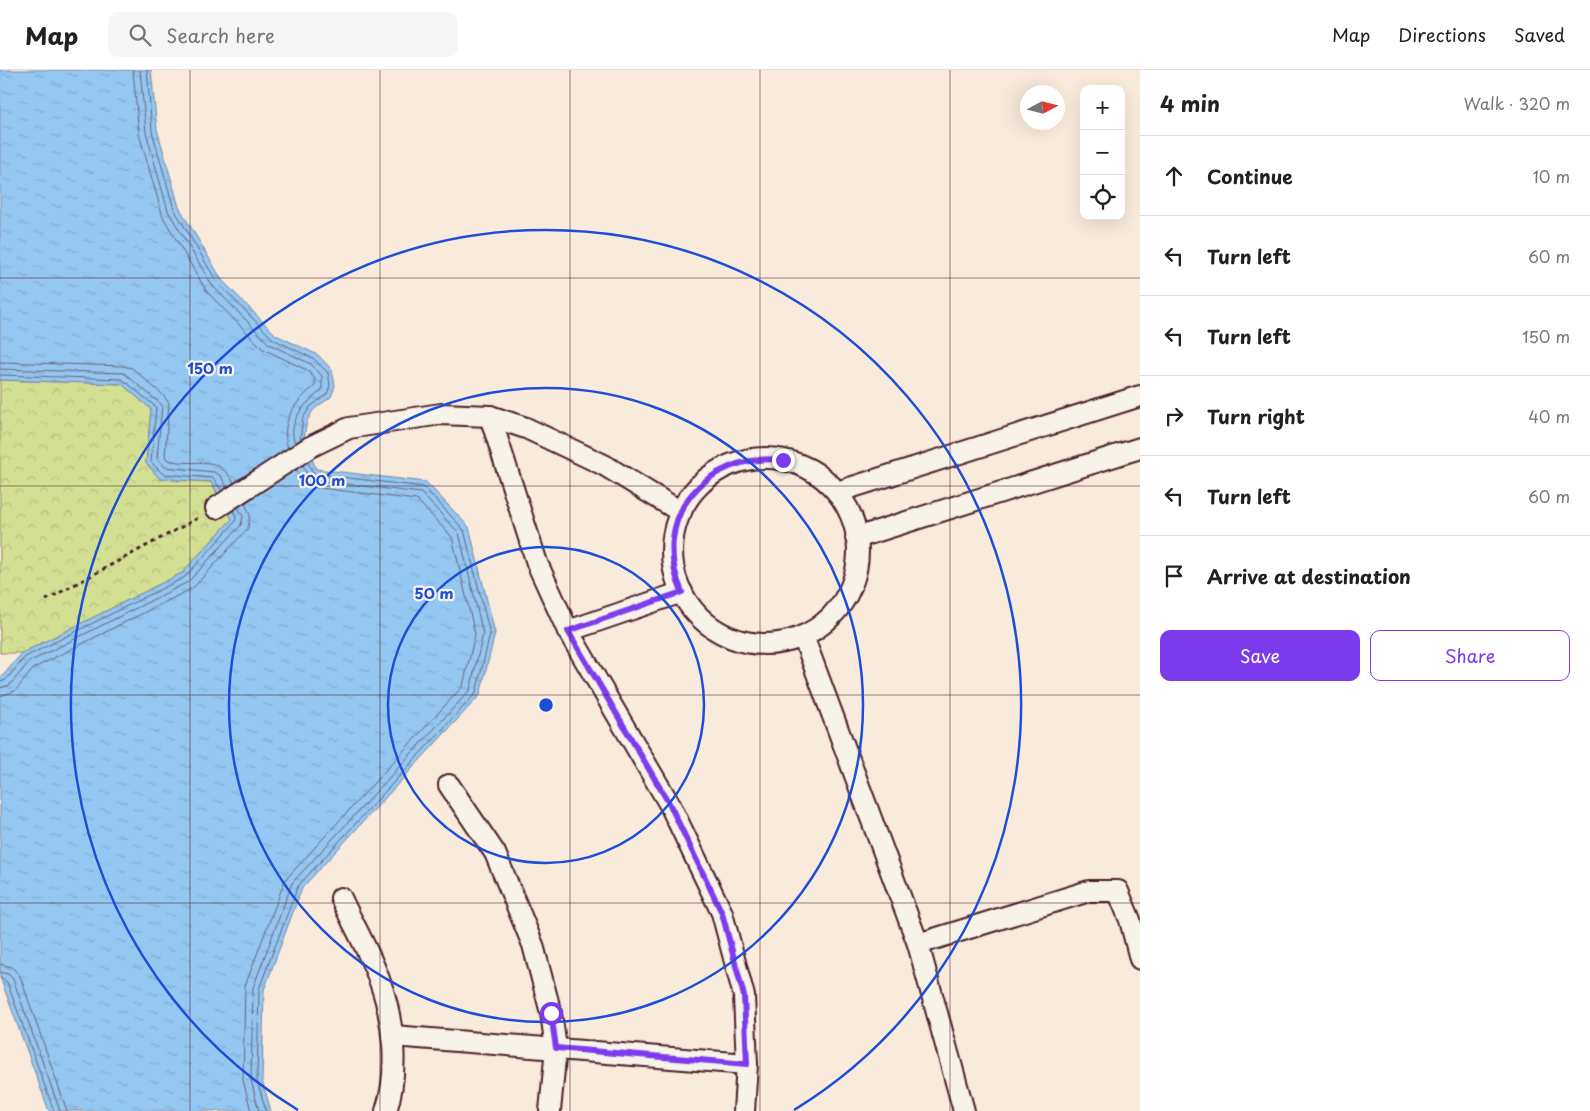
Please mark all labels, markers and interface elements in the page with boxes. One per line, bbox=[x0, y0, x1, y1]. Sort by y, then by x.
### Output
search box bbox=[108, 12, 458, 57]
text: Map bbox=[25, 17, 78, 53]
icon: search bbox=[126, 21, 154, 49]
text: Search here bbox=[166, 21, 275, 49]
text: Map bbox=[1332, 21, 1370, 48]
text: Directions bbox=[1398, 21, 1486, 48]
text: Saved bbox=[1514, 21, 1565, 48]
north arrow bbox=[1020, 85, 1065, 130]
map controls bbox=[1080, 85, 1125, 220]
button: + bbox=[1080, 85, 1125, 130]
text: 4 min bbox=[1160, 87, 1220, 119]
text: Walk · 320 m bbox=[1464, 91, 1570, 115]
button: − bbox=[1080, 130, 1125, 175]
icon: ahead bbox=[1160, 162, 1188, 190]
text: Continue bbox=[1207, 162, 1293, 190]
text: 10 m bbox=[1533, 164, 1570, 188]
button: locate bbox=[1080, 175, 1125, 220]
icon: left bbox=[1160, 242, 1188, 270]
text: Turn left bbox=[1207, 242, 1291, 270]
text: 60 m bbox=[1528, 244, 1570, 268]
icon: left bbox=[1160, 322, 1188, 350]
text: Turn left bbox=[1207, 322, 1291, 350]
text: 150 m bbox=[1522, 324, 1570, 348]
text: 150 m bbox=[187, 356, 233, 379]
icon: right bbox=[1160, 402, 1188, 430]
text: Turn right bbox=[1207, 402, 1305, 430]
text: 40 m bbox=[1528, 404, 1570, 428]
route end bbox=[772, 449, 795, 472]
text: 100 m bbox=[299, 468, 345, 491]
icon: left bbox=[1160, 482, 1188, 510]
text: Turn left bbox=[1207, 482, 1291, 510]
text: 60 m bbox=[1528, 484, 1570, 508]
icon: arrive bbox=[1160, 562, 1188, 590]
text: Arrive at destination bbox=[1207, 562, 1411, 590]
text: 50 m bbox=[415, 581, 453, 604]
button: Save bbox=[1160, 630, 1360, 681]
button: Share bbox=[1370, 630, 1570, 681]
centre of rings bbox=[537, 696, 555, 714]
route start bbox=[540, 1002, 563, 1025]

